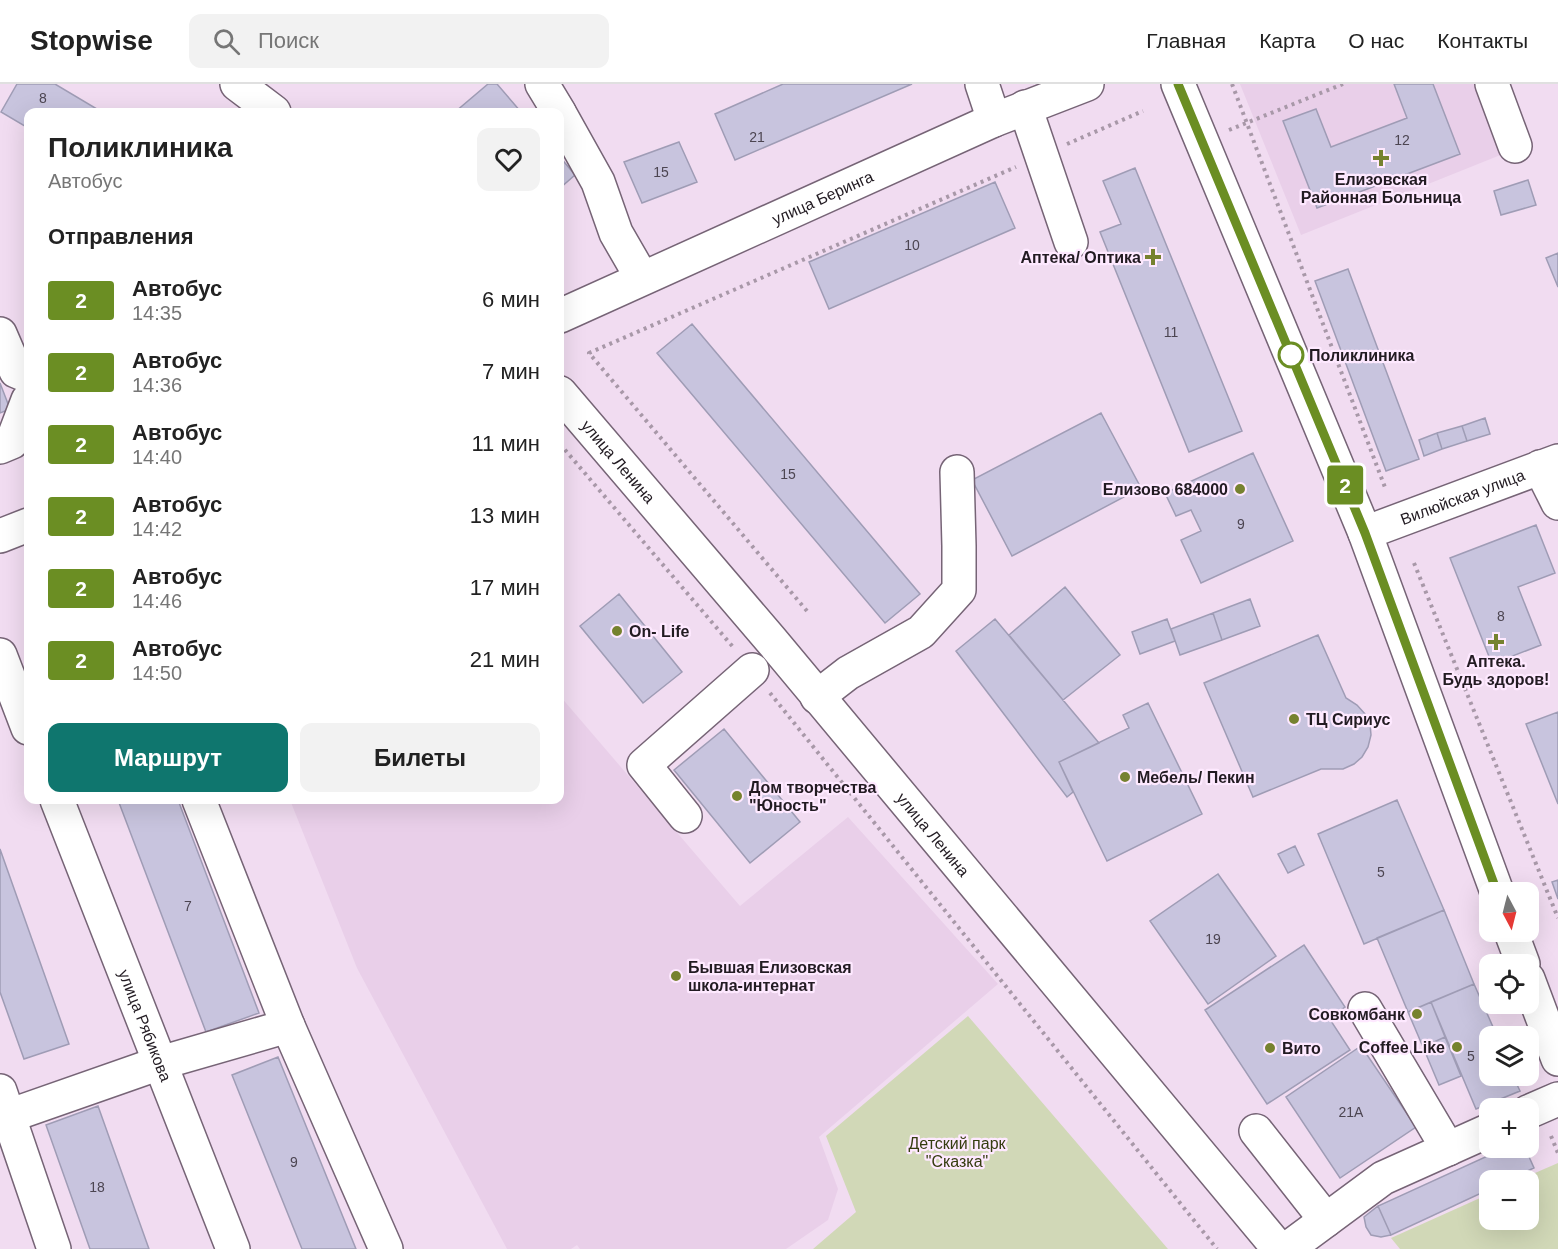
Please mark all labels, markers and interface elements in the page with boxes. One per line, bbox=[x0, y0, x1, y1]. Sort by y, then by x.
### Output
search box bbox=[189, 14, 609, 68]
text: Stopwise bbox=[30, 25, 153, 56]
icon: search bbox=[210, 25, 243, 58]
text: Поиск bbox=[258, 28, 319, 53]
text: Главная bbox=[1146, 29, 1226, 52]
text: Карта bbox=[1259, 29, 1315, 52]
text: О нас bbox=[1348, 29, 1404, 52]
text: Контакты bbox=[1437, 29, 1528, 52]
house number: 8 bbox=[39, 90, 47, 106]
button: heart bbox=[477, 128, 540, 191]
house number: 21 bbox=[749, 129, 765, 145]
text: Поликлиника bbox=[48, 132, 233, 163]
house number: 12 bbox=[1394, 132, 1410, 148]
marker: Елизовская Районная Больница bbox=[1372, 149, 1390, 167]
house number: 15 bbox=[653, 164, 669, 180]
street label: улица Беринга bbox=[770, 168, 876, 228]
text: Автобус bbox=[48, 170, 122, 192]
place label: Елизовская Районная Больница bbox=[1301, 171, 1461, 206]
text: Отправления bbox=[48, 224, 194, 249]
house number: 10 bbox=[904, 237, 920, 253]
place label: Аптека/ Оптика bbox=[1021, 249, 1141, 266]
marker: Аптека/ Оптика bbox=[1146, 250, 1160, 264]
text: Автобус bbox=[132, 276, 222, 301]
text: 6 мин bbox=[482, 287, 540, 312]
text: 2 bbox=[75, 289, 87, 312]
text: 14:35 bbox=[132, 302, 182, 324]
house number: 11 bbox=[1164, 324, 1178, 340]
marker: Поликлиника bbox=[1278, 342, 1304, 368]
place label: Поликлиника bbox=[1309, 347, 1415, 364]
text: Автобус bbox=[132, 348, 222, 373]
text: 7 мин bbox=[482, 359, 540, 384]
text: 2 bbox=[75, 361, 87, 384]
text: 14:36 bbox=[132, 374, 182, 396]
street label: улица Ленина bbox=[578, 417, 658, 507]
text: Автобус bbox=[132, 420, 222, 445]
text: 11 мин bbox=[471, 431, 540, 456]
text: 2 bbox=[75, 433, 87, 456]
text: 14:40 bbox=[132, 446, 182, 468]
house number: 15 bbox=[780, 466, 796, 482]
line badge: 2 bbox=[1326, 466, 1364, 504]
street label: Вилюйская улица bbox=[1398, 466, 1527, 528]
text: 2 bbox=[1339, 474, 1351, 497]
place label: Елизово 684000 bbox=[1103, 481, 1228, 498]
marker: Елизово 684000 bbox=[1233, 482, 1247, 496]
text: Автобус bbox=[132, 492, 222, 517]
text: 13 мин bbox=[470, 503, 540, 528]
text: 2 bbox=[75, 505, 87, 528]
house number: 9 bbox=[1237, 516, 1245, 532]
text: 14:42 bbox=[132, 518, 182, 540]
text: Автобус bbox=[132, 564, 222, 589]
text: 17 мин bbox=[470, 575, 540, 600]
text: 2 bbox=[75, 577, 87, 600]
text: 14:46 bbox=[132, 590, 182, 612]
house number: 8 bbox=[1497, 608, 1505, 624]
place label: On- Life bbox=[629, 623, 690, 640]
marker: On- Life bbox=[610, 624, 624, 638]
marker: Аптека. Будь здоров! bbox=[1489, 635, 1503, 649]
text: Автобус bbox=[132, 636, 222, 661]
text: 21 мин bbox=[470, 647, 540, 672]
text: 2 bbox=[75, 649, 87, 672]
place label: Аптека. Будь здоров! bbox=[1443, 653, 1549, 688]
text: 14:50 bbox=[132, 662, 182, 684]
place label: ТЦ Сириус bbox=[1306, 711, 1390, 728]
marker: ТЦ Сириус bbox=[1287, 712, 1301, 726]
button: Маршрут bbox=[48, 723, 288, 792]
button: Билеты bbox=[300, 723, 540, 792]
place label: Мебель/ Пекин bbox=[1137, 769, 1255, 786]
marker: Мебель/ Пекин bbox=[1118, 770, 1132, 784]
place label: Дом творчества "Юность" bbox=[749, 779, 876, 814]
marker: Дом творчества "Юность" bbox=[730, 789, 744, 803]
street label: улица Ленина bbox=[893, 790, 972, 880]
house number: 5 bbox=[1377, 864, 1385, 880]
north arrow bbox=[1479, 882, 1539, 942]
map controls bbox=[1479, 882, 1539, 1230]
house number: 7 bbox=[184, 898, 192, 914]
house number: 19 bbox=[1205, 931, 1221, 947]
button: locate bbox=[1479, 954, 1539, 1014]
place label: Бывшая Елизовская школа-интернат bbox=[688, 959, 852, 994]
street label: улица Рябикова bbox=[115, 967, 174, 1084]
marker: Бывшая Елизовская школа-интернат bbox=[669, 969, 683, 983]
place label: Совкомбанк bbox=[1308, 1006, 1406, 1023]
marker: Совкомбанк bbox=[1410, 1007, 1424, 1021]
button: layers bbox=[1479, 1026, 1539, 1086]
place label: Coffee Like bbox=[1359, 1039, 1445, 1056]
place label: Вито bbox=[1282, 1040, 1321, 1057]
marker: Coffee Like bbox=[1450, 1040, 1464, 1054]
marker: Вито bbox=[1263, 1041, 1277, 1055]
house number: 5 bbox=[1467, 1048, 1475, 1064]
button: + bbox=[1479, 1098, 1539, 1158]
house number: 21А bbox=[1339, 1104, 1364, 1120]
park label: Детский парк "Сказка" bbox=[908, 1135, 1007, 1170]
house number: 9 bbox=[290, 1154, 298, 1170]
button: − bbox=[1479, 1170, 1539, 1230]
house number: 18 bbox=[89, 1179, 105, 1195]

